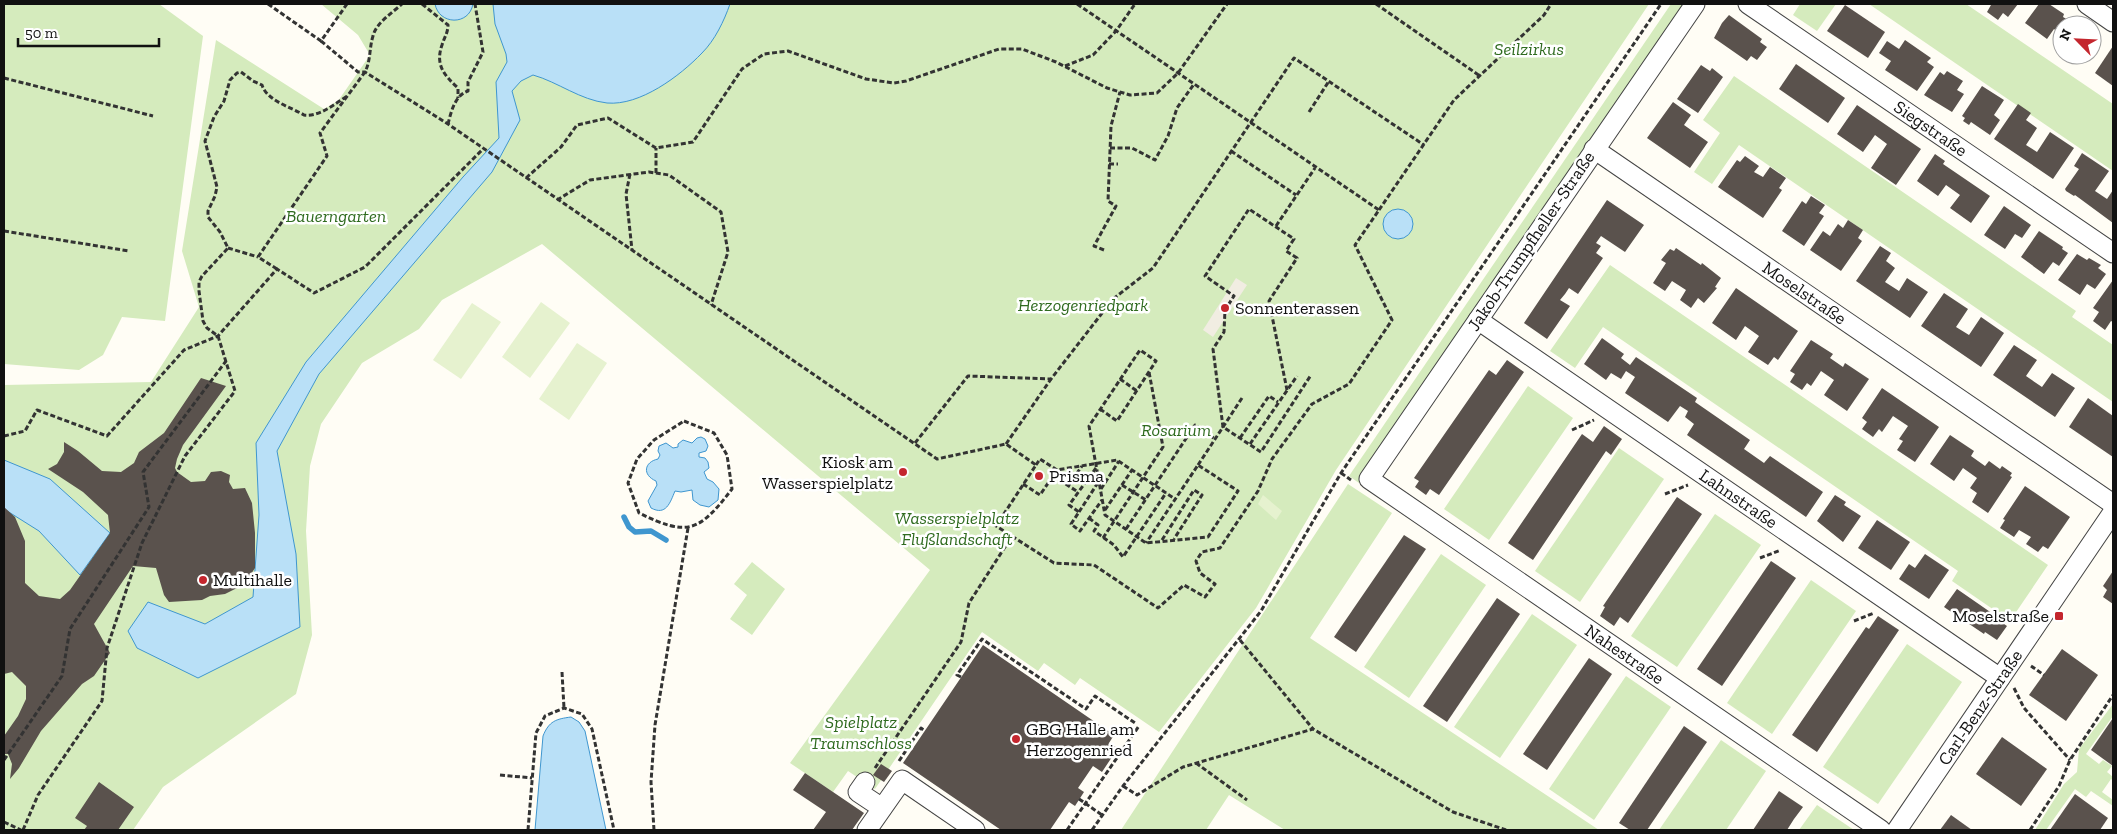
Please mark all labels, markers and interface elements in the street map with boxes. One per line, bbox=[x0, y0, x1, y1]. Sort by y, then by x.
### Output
scale bar bbox=[18, 15, 159, 47]
north arrow bbox=[2052, 15, 2102, 65]
text: 50 m bbox=[25, 24, 58, 42]
text: N bbox=[2056, 26, 2076, 43]
park label: Seilzirkus bbox=[1494, 38, 1564, 60]
street label: Siegstraße bbox=[1890, 96, 1971, 161]
street label: Jakob-Trumpfheller-Straße bbox=[1463, 147, 1599, 335]
park label: Bauerngarten bbox=[286, 205, 386, 227]
street label: Moselstraße bbox=[1758, 257, 1851, 329]
park label: Herzogenriedpark bbox=[1018, 294, 1148, 316]
place label: Sonnenterassen bbox=[1235, 297, 1360, 319]
marker: Sonnenterassen bbox=[1219, 302, 1231, 314]
park label: Rosarium bbox=[1141, 419, 1211, 441]
place label: Kiosk am Wasserspielplatz bbox=[762, 451, 893, 494]
street label: Lahnstraße bbox=[1695, 464, 1782, 533]
place label: Prisma bbox=[1049, 465, 1104, 487]
marker: Kiosk am Wasserspielplatz bbox=[897, 466, 909, 478]
marker: Prisma bbox=[1033, 470, 1045, 482]
park label: Wasserspielplatz Flußlandschaft bbox=[895, 507, 1019, 550]
place label: Multihalle bbox=[213, 569, 292, 591]
marker: Multihalle bbox=[197, 574, 209, 586]
place label: Moselstraße bbox=[1952, 605, 2049, 627]
marker: Moselstraße bbox=[2053, 610, 2065, 622]
street label: Nahestraße bbox=[1581, 619, 1668, 689]
street label: Carl-Benz-Straße bbox=[1933, 646, 2027, 770]
park label: Spielplatz Traumschloss bbox=[810, 711, 912, 754]
place label: GBG Halle am Herzogenried bbox=[1026, 718, 1135, 761]
marker: GBG Halle am Herzogenried bbox=[1010, 733, 1022, 745]

